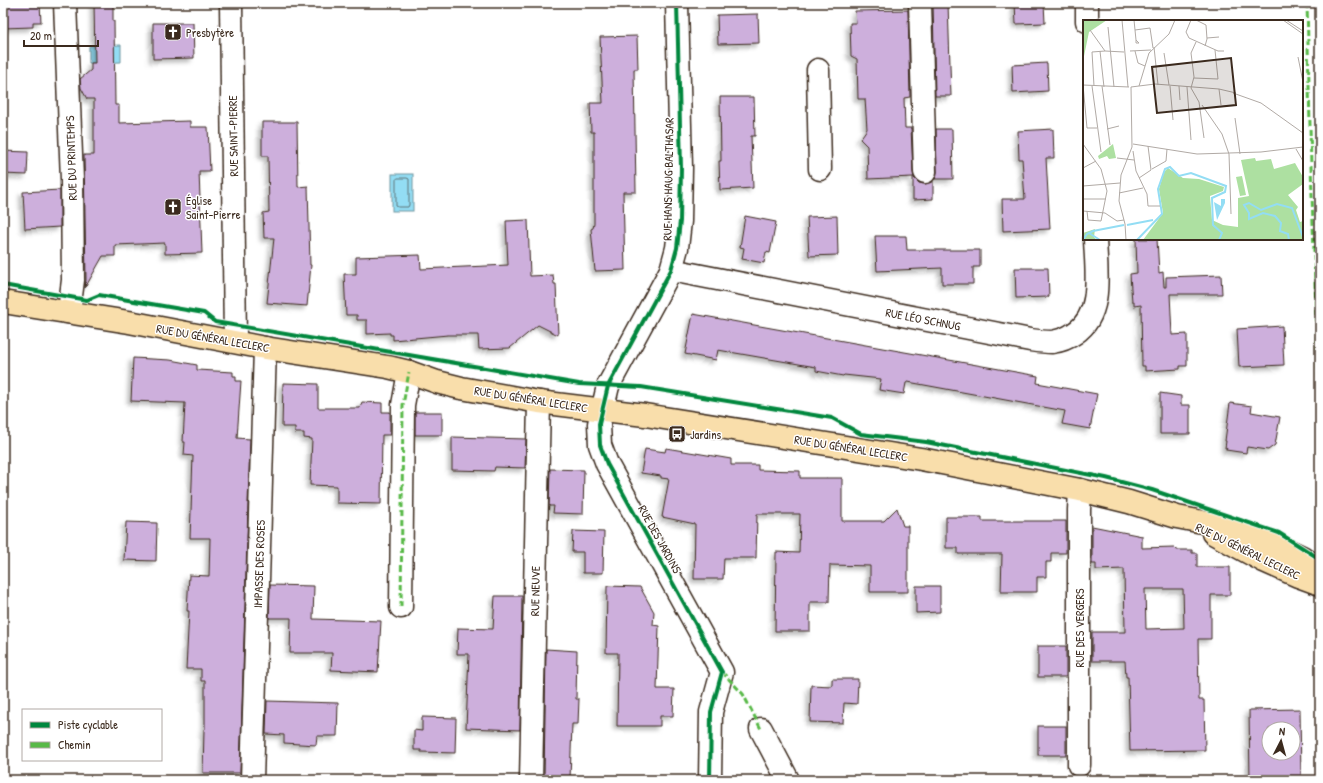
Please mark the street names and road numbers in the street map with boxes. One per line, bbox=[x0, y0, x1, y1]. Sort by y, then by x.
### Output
street label: RUE SAINT-PIERRE bbox=[224, 95, 242, 177]
street label: RUE DU PRINTEMPS bbox=[61, 115, 81, 201]
street label: RUE HANS HAUG BALTHASAR bbox=[658, 117, 678, 241]
street label: RUE LÉO SCHNUG bbox=[884, 303, 962, 335]
street label: RUE DU GÉNÉRAL LECLERC bbox=[155, 320, 271, 356]
street label: RUE DU GÉNÉRAL LECLERC bbox=[473, 382, 589, 416]
street label: RUE DU GÉNÉRAL LECLERC bbox=[793, 431, 909, 465]
street label: RUE DES JARDINS bbox=[634, 502, 686, 577]
street label: RUE DU GÉNÉRAL LECLERC bbox=[1193, 518, 1304, 584]
street label: IMPASSE DES ROSES bbox=[249, 519, 269, 608]
street label: RUE NEUVE bbox=[526, 565, 544, 616]
street label: RUE DES VERGERS bbox=[1071, 588, 1088, 667]

